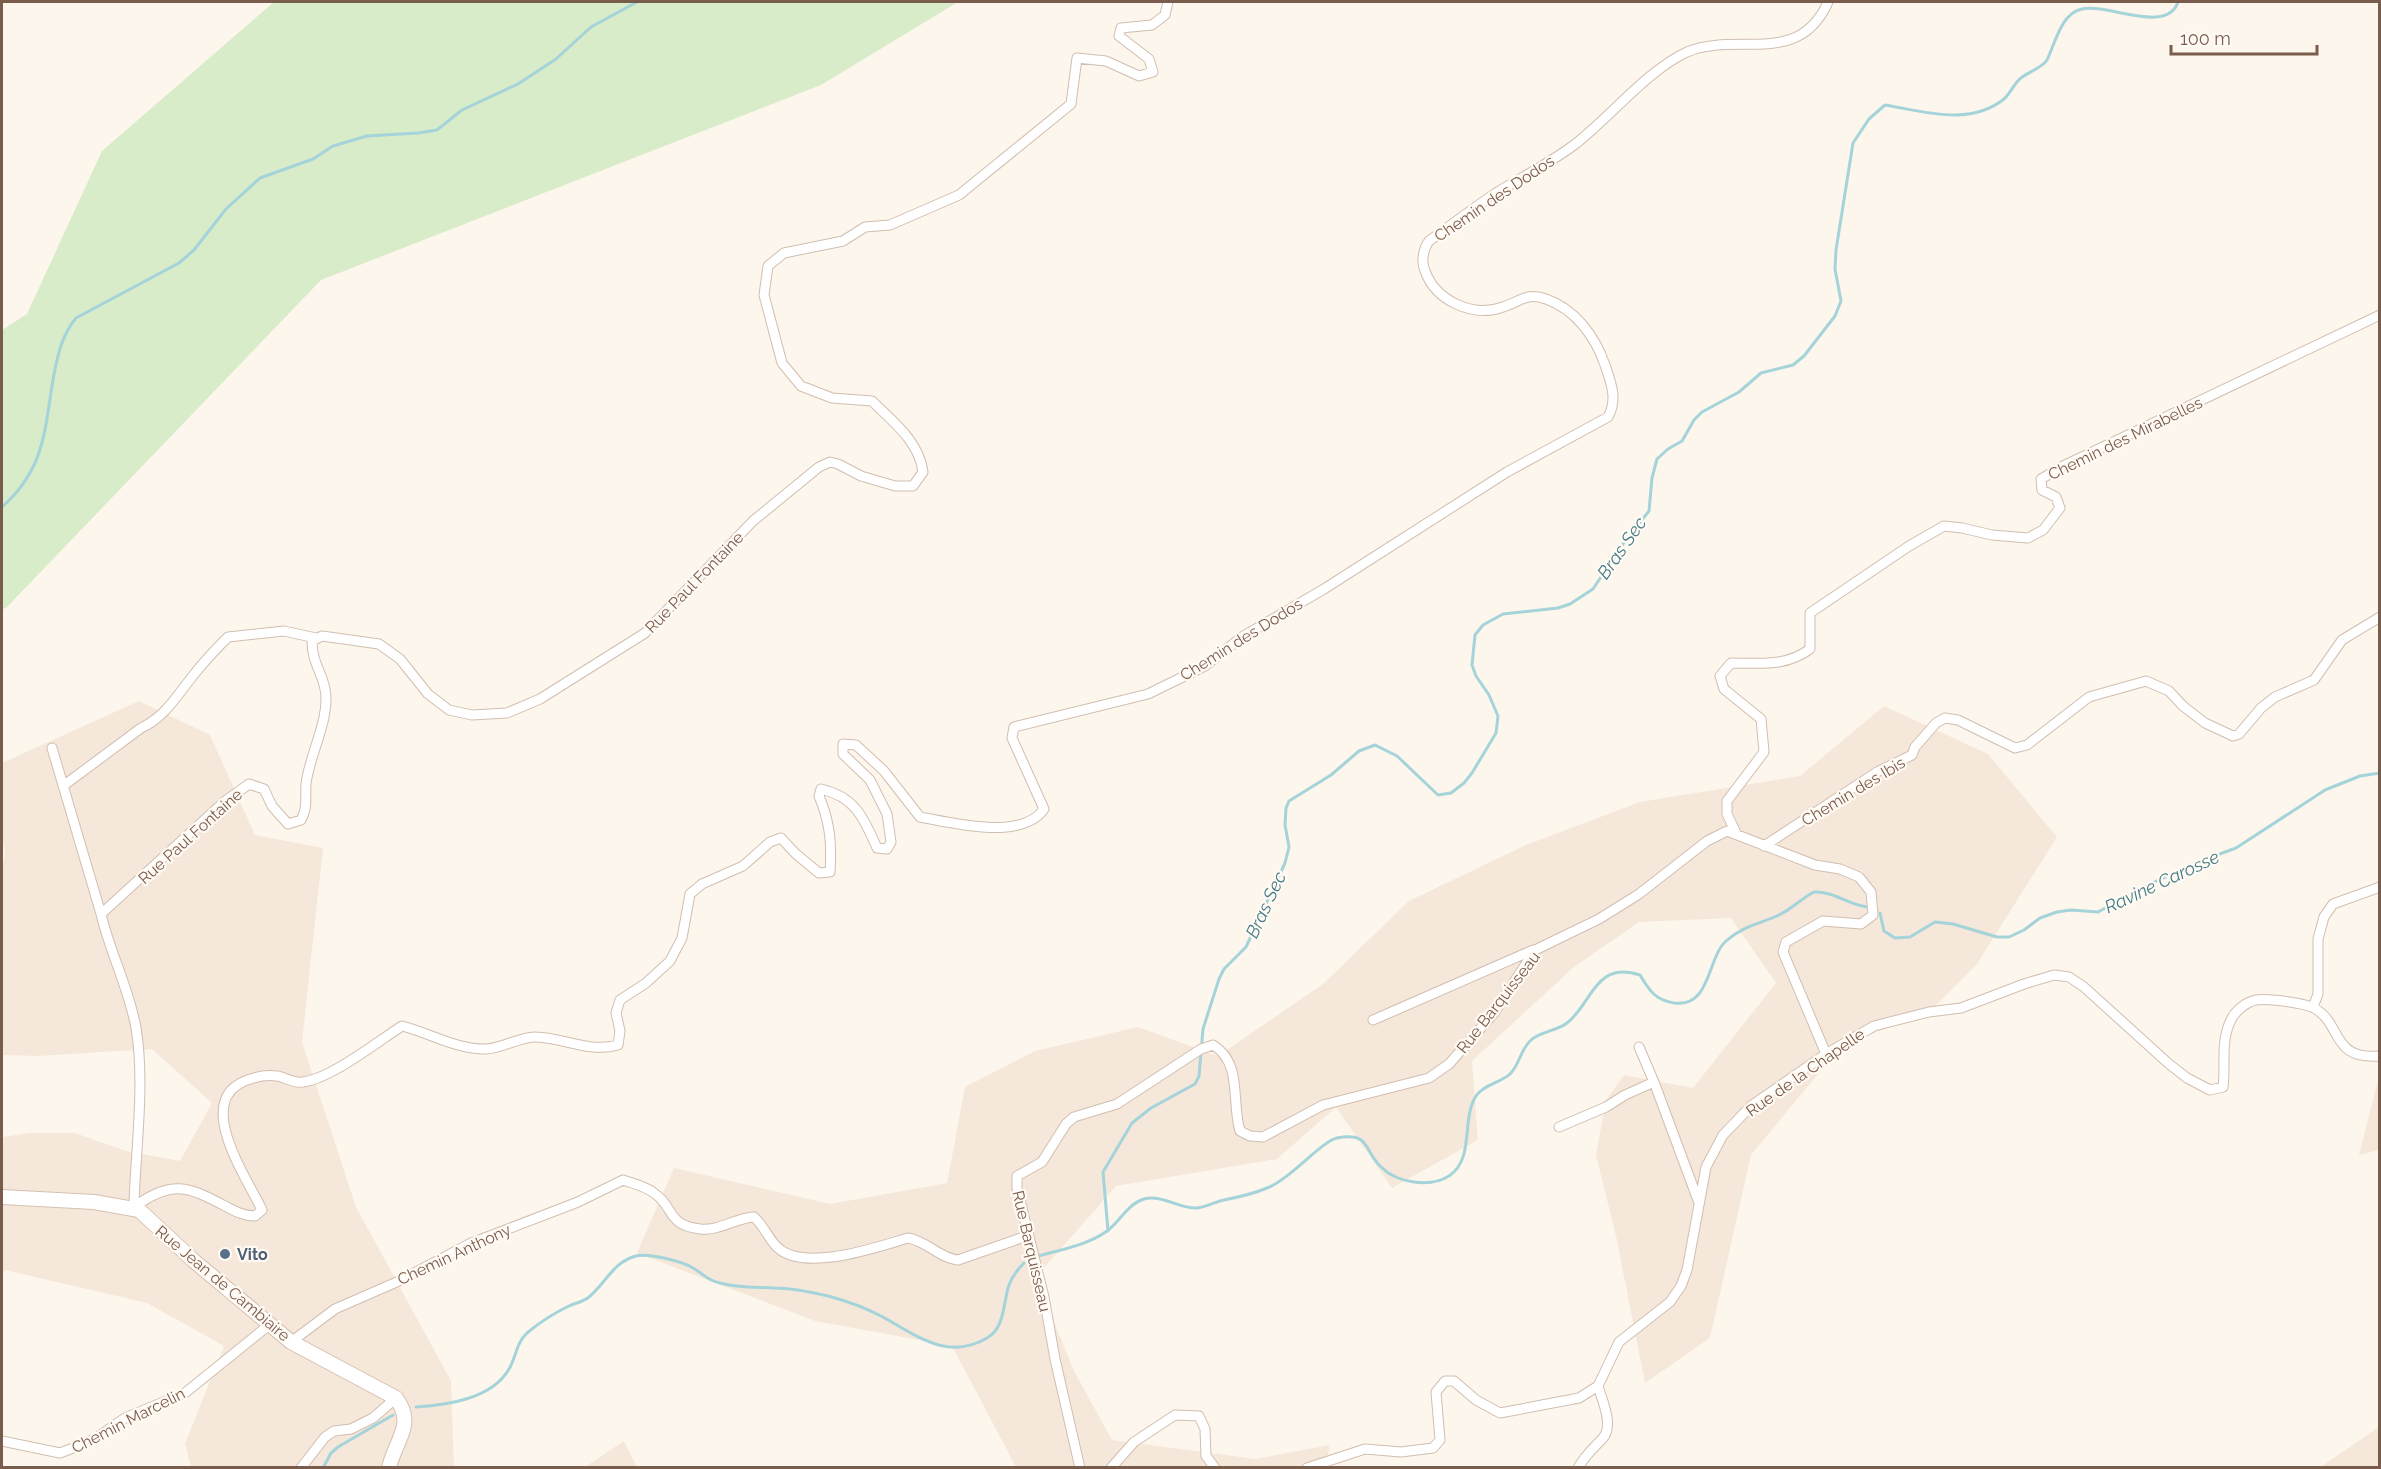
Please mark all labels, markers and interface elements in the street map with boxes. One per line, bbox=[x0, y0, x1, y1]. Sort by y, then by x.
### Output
scale bar bbox=[2171, 18, 2316, 56]
text: 100 m bbox=[2180, 28, 2231, 49]
street label: Chemin des Dodos bbox=[1431, 151, 1558, 246]
street label: Chemin des Mirabelles bbox=[2045, 393, 2206, 484]
water label: Bras Sec bbox=[1593, 512, 1651, 583]
street label: Rue Paul Fontaine bbox=[641, 528, 747, 637]
street label: Chemin des Dodos bbox=[1177, 594, 1306, 685]
street label: Chemin des Ibis bbox=[1798, 753, 1909, 830]
street label: Rue Paul Fontaine bbox=[134, 785, 246, 888]
water label: Ravine Carosse bbox=[2101, 846, 2223, 917]
water label: Bras Sec bbox=[1241, 868, 1290, 941]
street label: Rue Barquisseau bbox=[1453, 948, 1544, 1057]
street label: Rue de la Chapelle bbox=[1742, 1024, 1868, 1120]
street label: Rue Barquisseau bbox=[1008, 1189, 1055, 1314]
street label: Chemin Anthony bbox=[395, 1220, 514, 1289]
street label: Rue Jean de Cambiaire bbox=[151, 1221, 294, 1345]
place label: Vito bbox=[237, 1245, 268, 1264]
marker: Vito bbox=[218, 1247, 232, 1261]
street label: Chemin Marcelin bbox=[68, 1384, 188, 1457]

